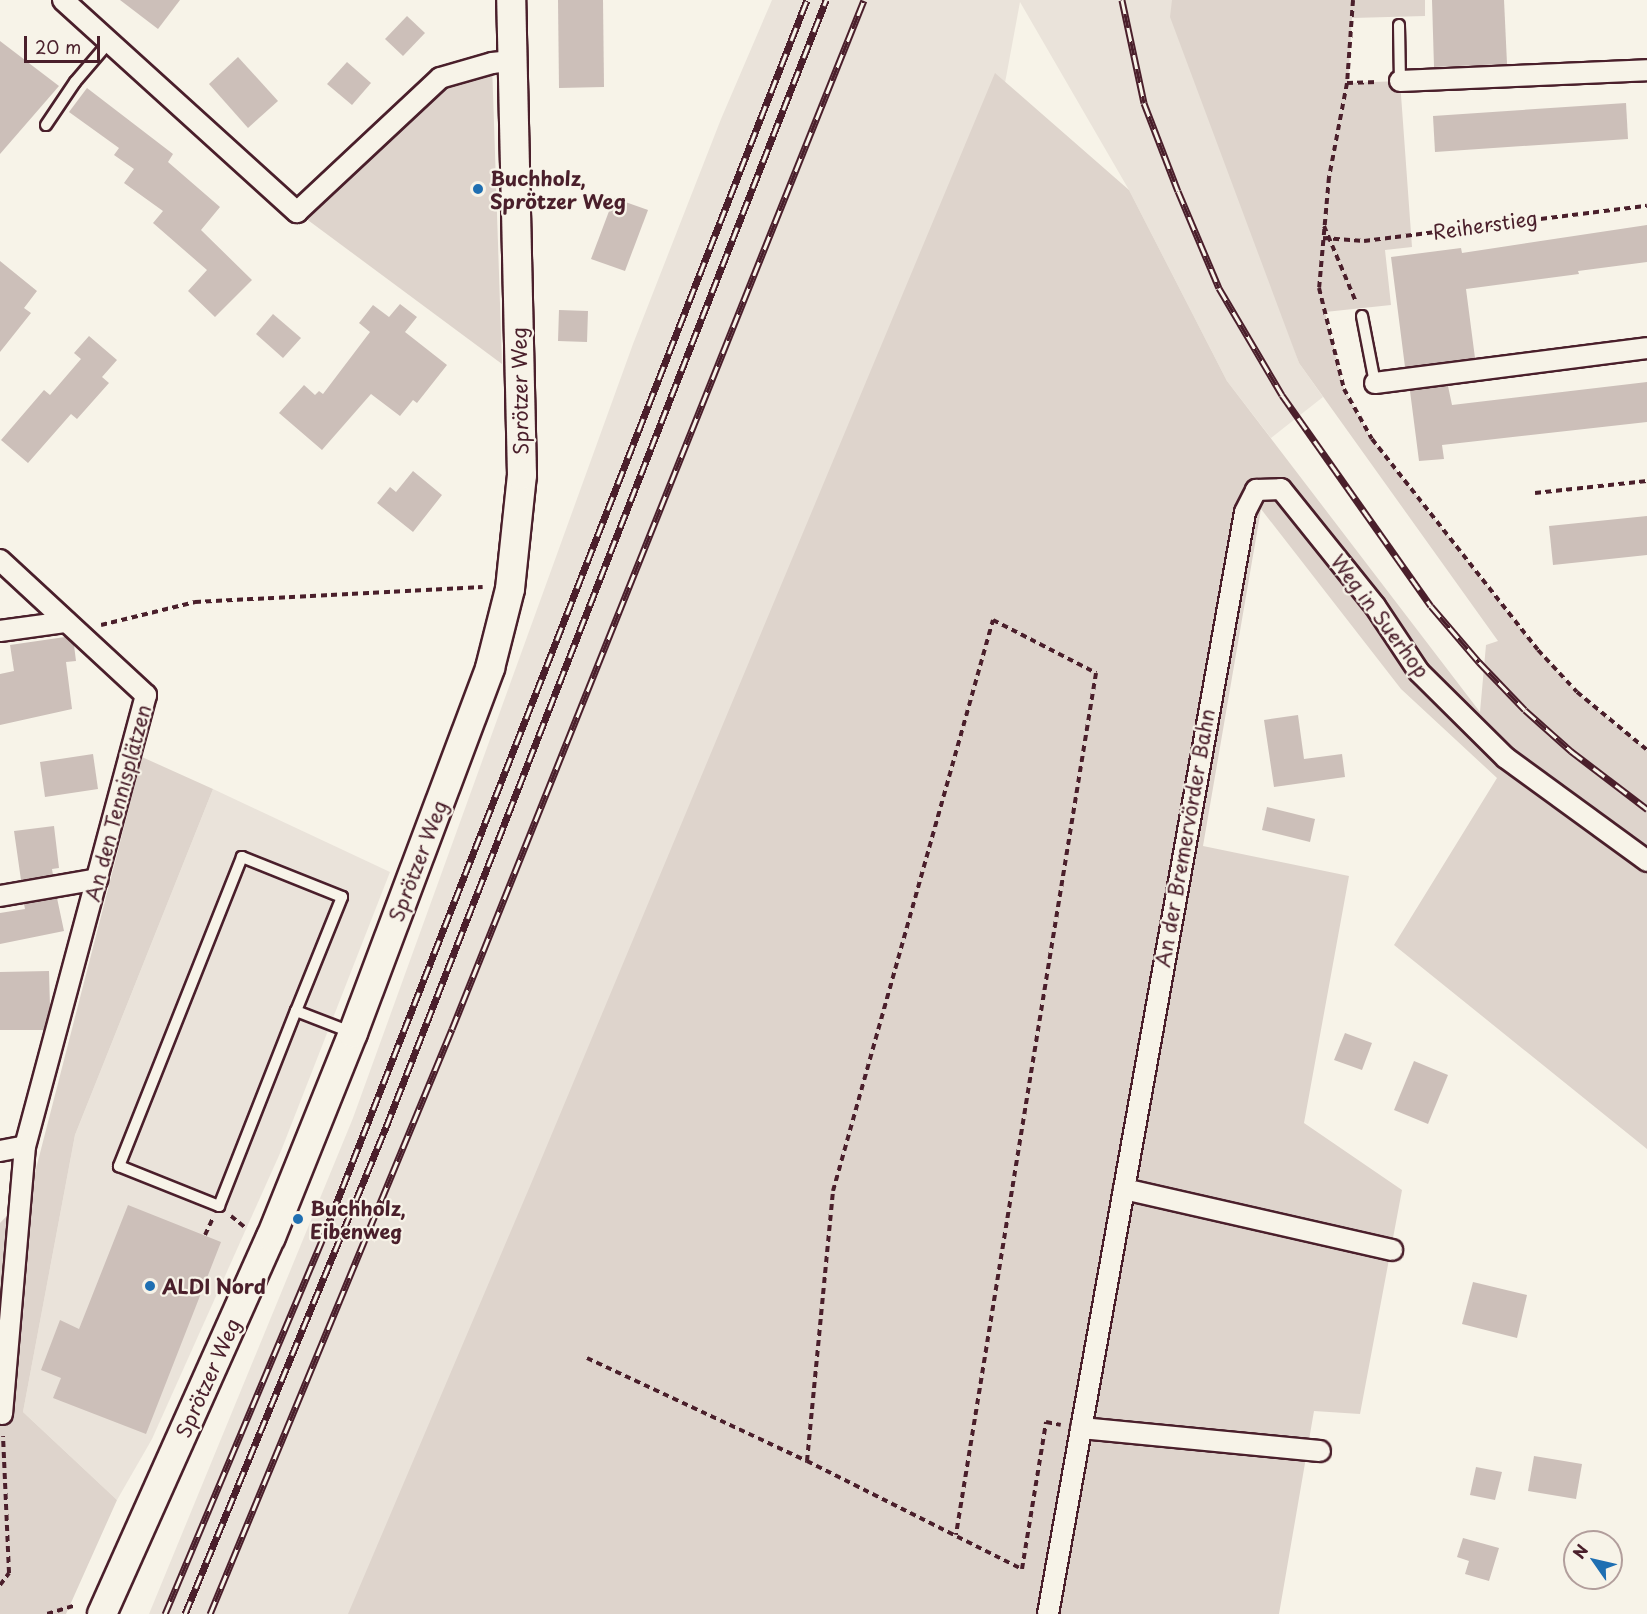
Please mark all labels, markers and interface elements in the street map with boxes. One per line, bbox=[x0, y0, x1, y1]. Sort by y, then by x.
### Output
scale bar bbox=[27, 24, 104, 62]
text: 20 m bbox=[35, 33, 81, 60]
place label: Buchholz, Sprötzer Weg bbox=[490, 166, 628, 213]
marker: Buchholz, Sprötzer Weg bbox=[471, 182, 485, 196]
street label: Reiherstieg bbox=[1431, 206, 1539, 244]
street label: Sprötzer Weg bbox=[507, 326, 533, 456]
street label: Weg in Suerhop bbox=[1325, 548, 1435, 684]
street label: An den Tennisplätzen bbox=[80, 702, 156, 904]
street label: An der Bremervörder Bahn bbox=[1150, 707, 1220, 969]
street label: Sprötzer Weg bbox=[384, 796, 452, 926]
place label: Buchholz, Eibenweg bbox=[310, 1196, 406, 1243]
marker: Buchholz, Eibenweg bbox=[291, 1212, 305, 1226]
place label: ALDI Nord bbox=[162, 1274, 269, 1298]
marker: ALDI Nord bbox=[143, 1279, 157, 1293]
street label: Sprötzer Weg bbox=[171, 1314, 245, 1442]
north arrow bbox=[1563, 1530, 1623, 1590]
text: N bbox=[1566, 1539, 1593, 1563]

